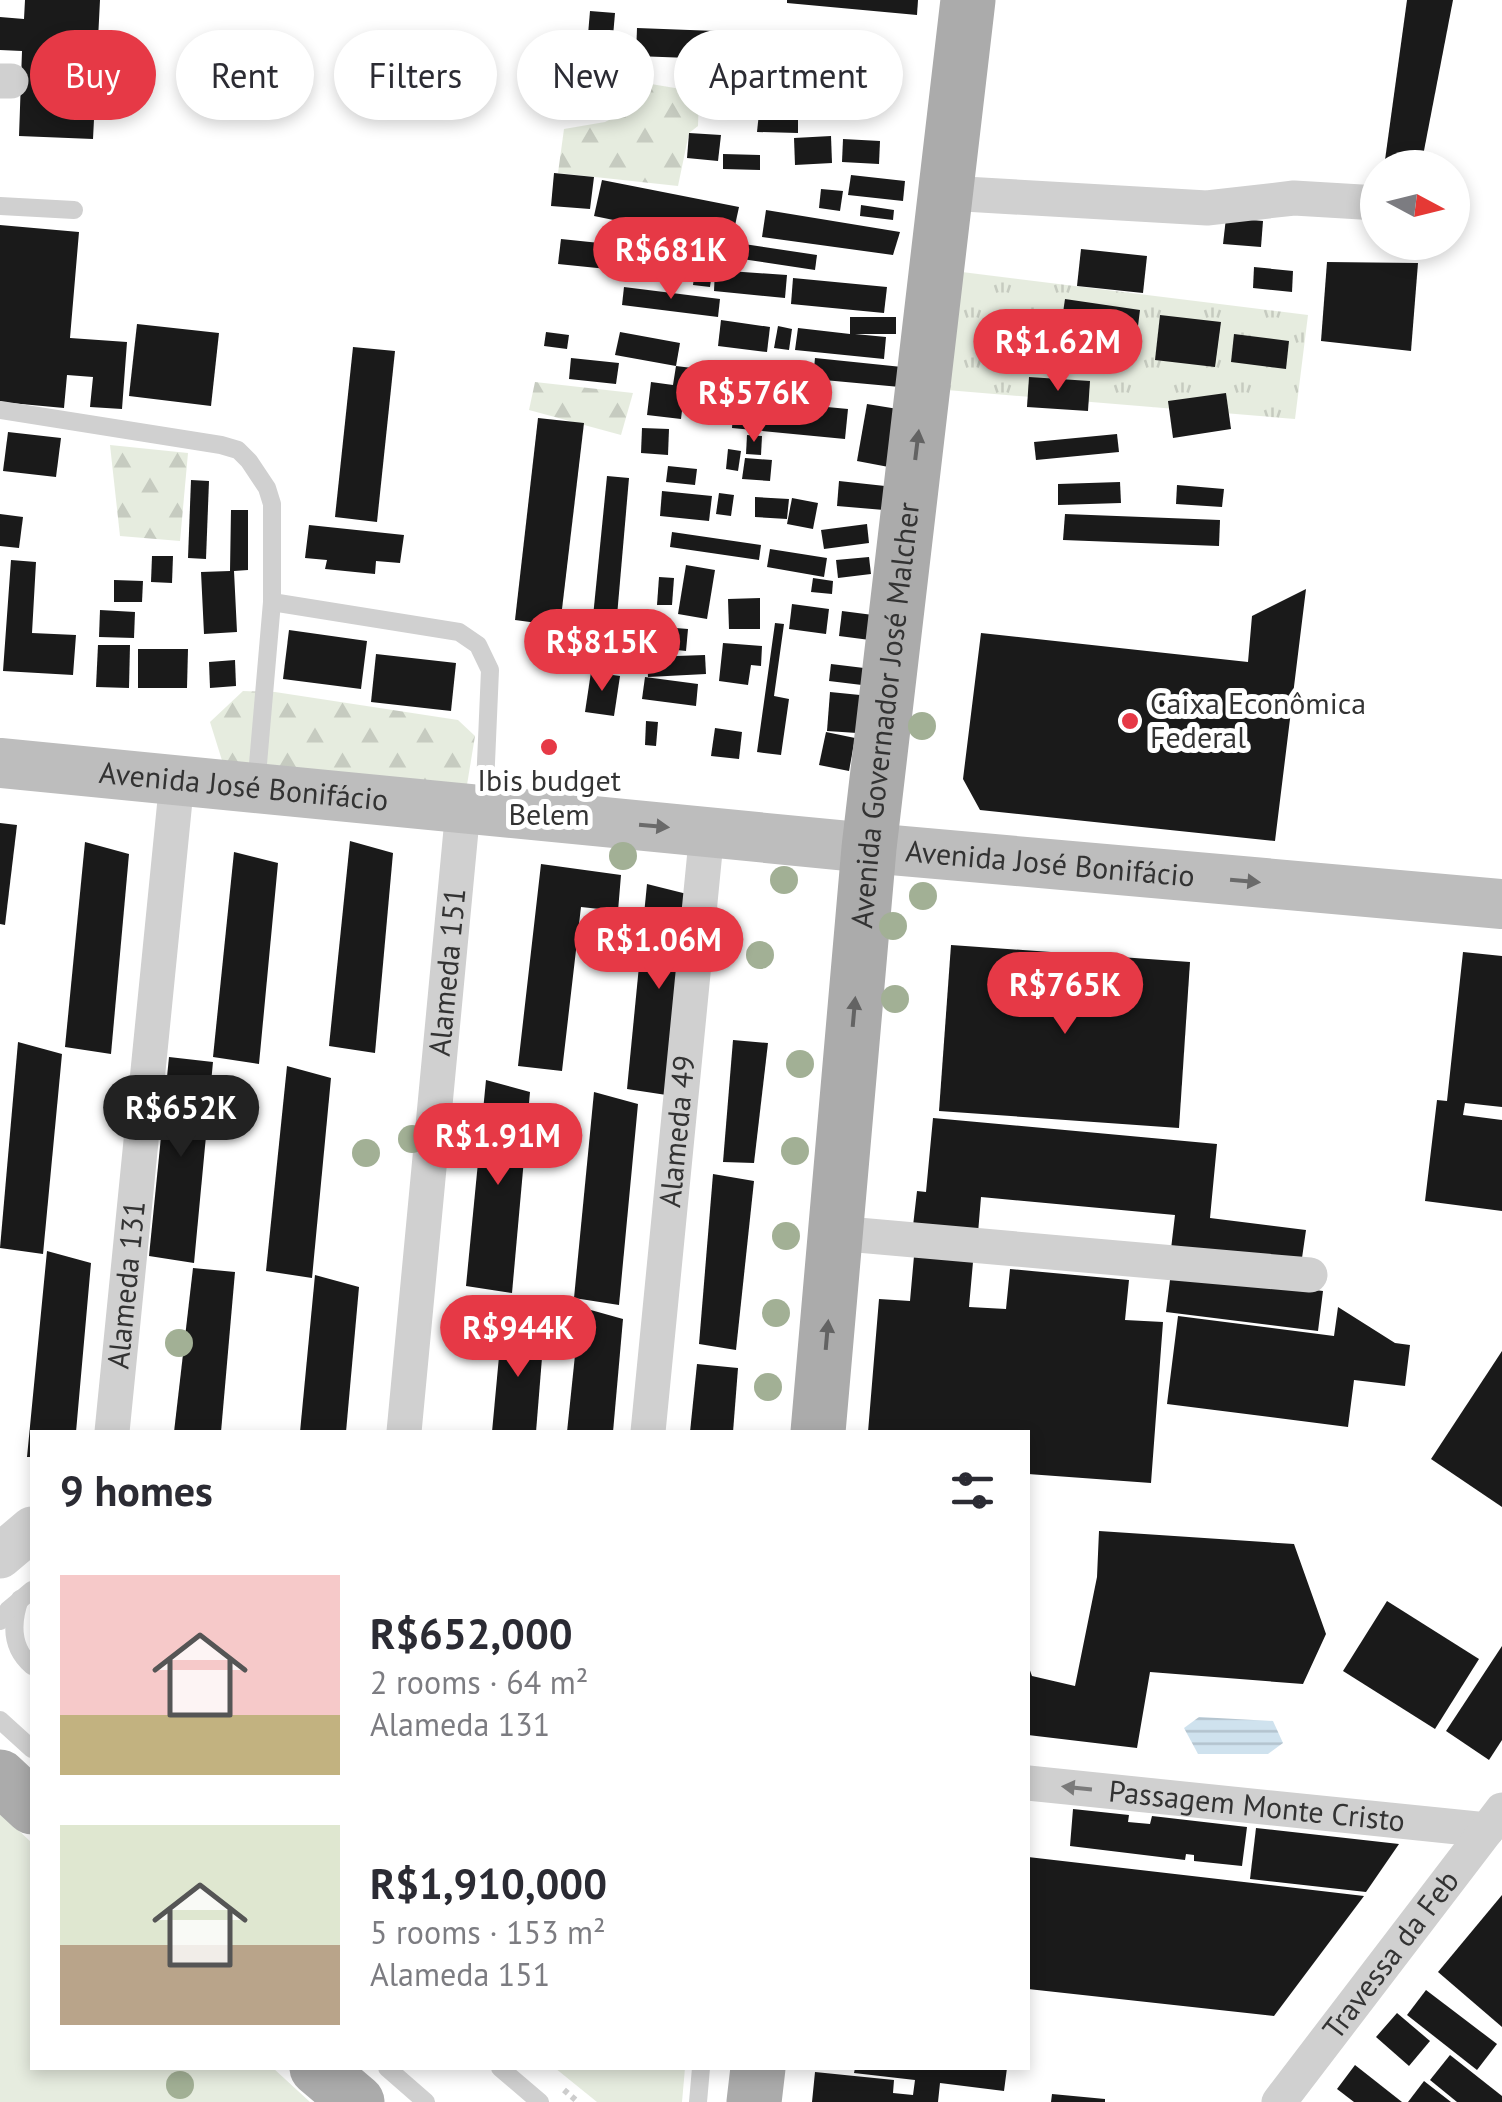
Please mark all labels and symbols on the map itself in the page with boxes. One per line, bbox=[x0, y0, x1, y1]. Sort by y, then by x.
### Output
north arrow bbox=[1360, 150, 1470, 260]
pin: R$681K bbox=[590, 217, 752, 302]
pin: R$1.62M bbox=[966, 309, 1150, 394]
pin: R$576K bbox=[673, 360, 835, 445]
one-way arrow bbox=[909, 429, 925, 460]
street label: Avenida Governador José Malcher bbox=[841, 500, 927, 930]
pin: R$815K bbox=[521, 609, 683, 694]
place label: Caixa Econômica Federal bbox=[1150, 683, 1366, 756]
marker: Caixa Econômica Federal bbox=[1119, 710, 1141, 732]
marker: Ibis budget Belem bbox=[538, 736, 560, 758]
street label: Avenida José Bonifácio bbox=[98, 752, 390, 819]
place label: Ibis budget Belem bbox=[477, 760, 621, 833]
one-way arrow bbox=[639, 819, 671, 835]
street label: Avenida José Bonifácio bbox=[904, 830, 1197, 895]
one-way arrow bbox=[1230, 874, 1262, 890]
street label: Alameda 151 bbox=[419, 886, 473, 1058]
pin: R$1.06M bbox=[567, 907, 751, 992]
pin: R$765K bbox=[984, 952, 1146, 1037]
one-way arrow bbox=[847, 995, 863, 1027]
street label: Alameda 49 bbox=[649, 1053, 703, 1209]
pin: R$652K bbox=[100, 1075, 262, 1160]
pin: R$1.91M bbox=[406, 1103, 590, 1188]
street label: Alameda 131 bbox=[97, 1199, 153, 1371]
pin: R$944K bbox=[437, 1295, 599, 1380]
one-way arrow bbox=[819, 1319, 835, 1351]
street label: Passagem Monte Cristo bbox=[1107, 1770, 1407, 1839]
one-way arrow bbox=[1060, 1780, 1092, 1796]
street label: Travessa da Feb bbox=[1313, 1862, 1467, 2046]

